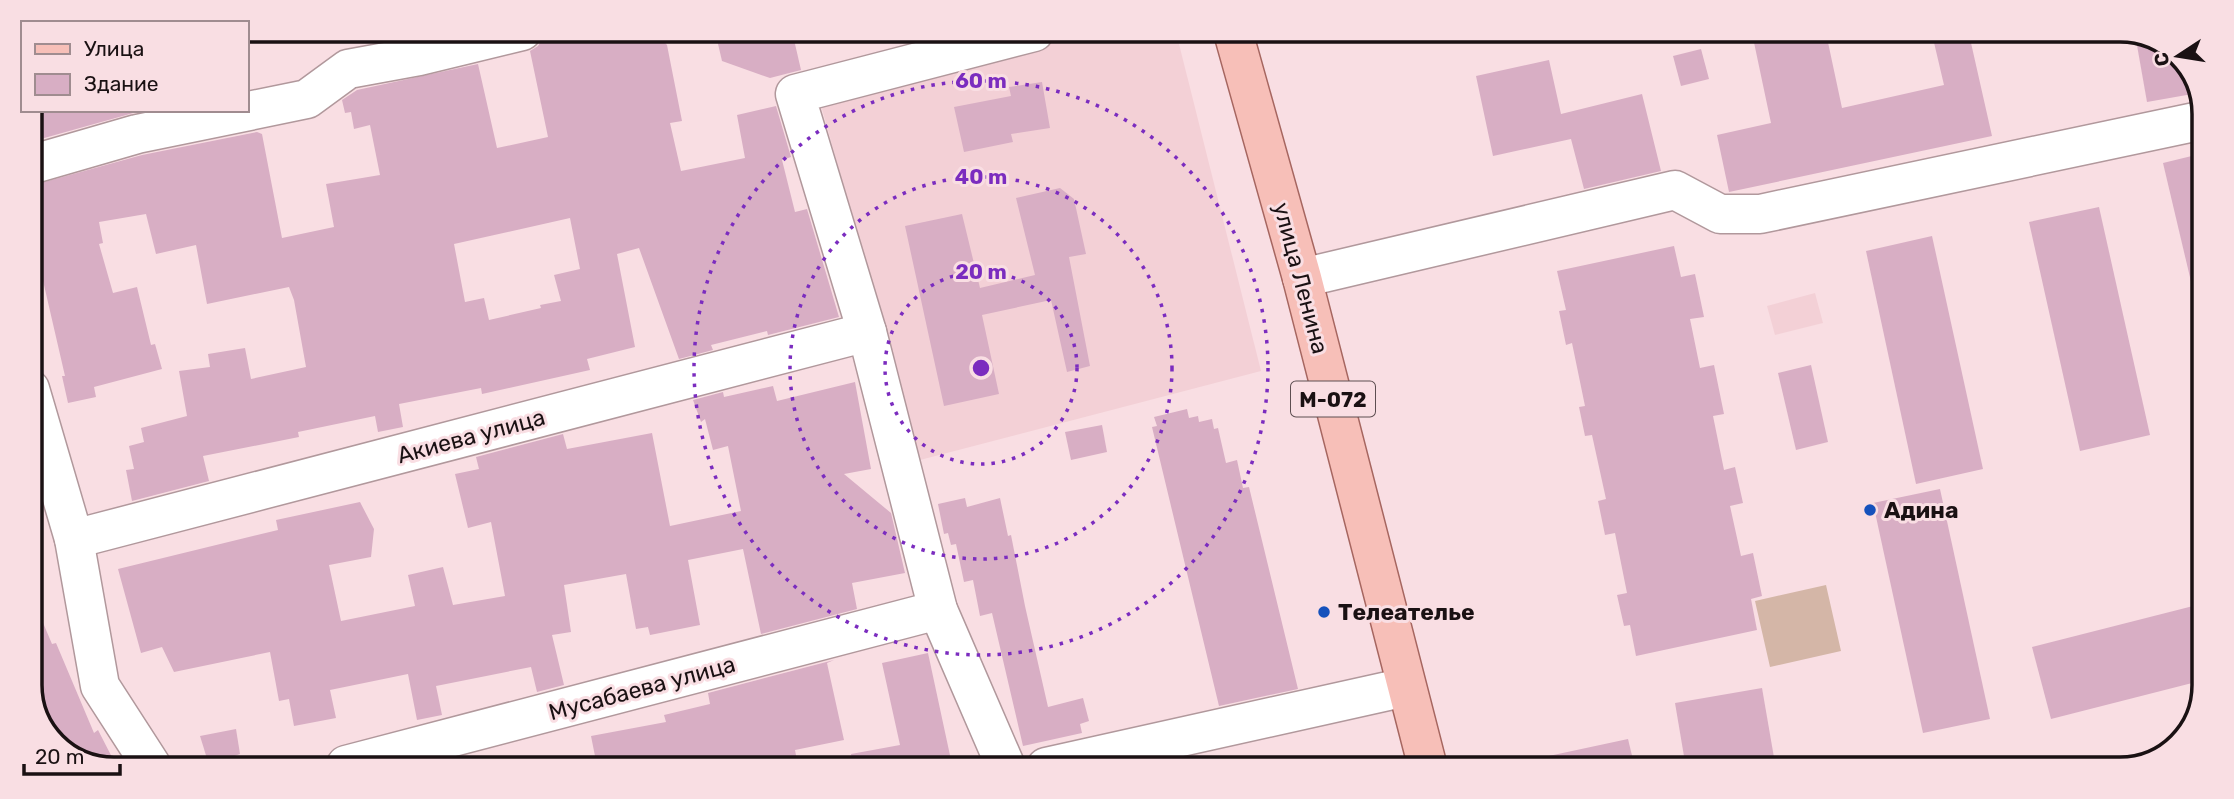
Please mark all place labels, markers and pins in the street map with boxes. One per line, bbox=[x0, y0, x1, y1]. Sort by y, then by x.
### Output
centre of rings bbox=[969, 356, 993, 380]
place label: Адина bbox=[1884, 496, 1958, 524]
marker: Адина bbox=[1862, 502, 1878, 518]
place label: Телеателье bbox=[1338, 598, 1475, 626]
marker: Телеателье bbox=[1316, 604, 1332, 620]

